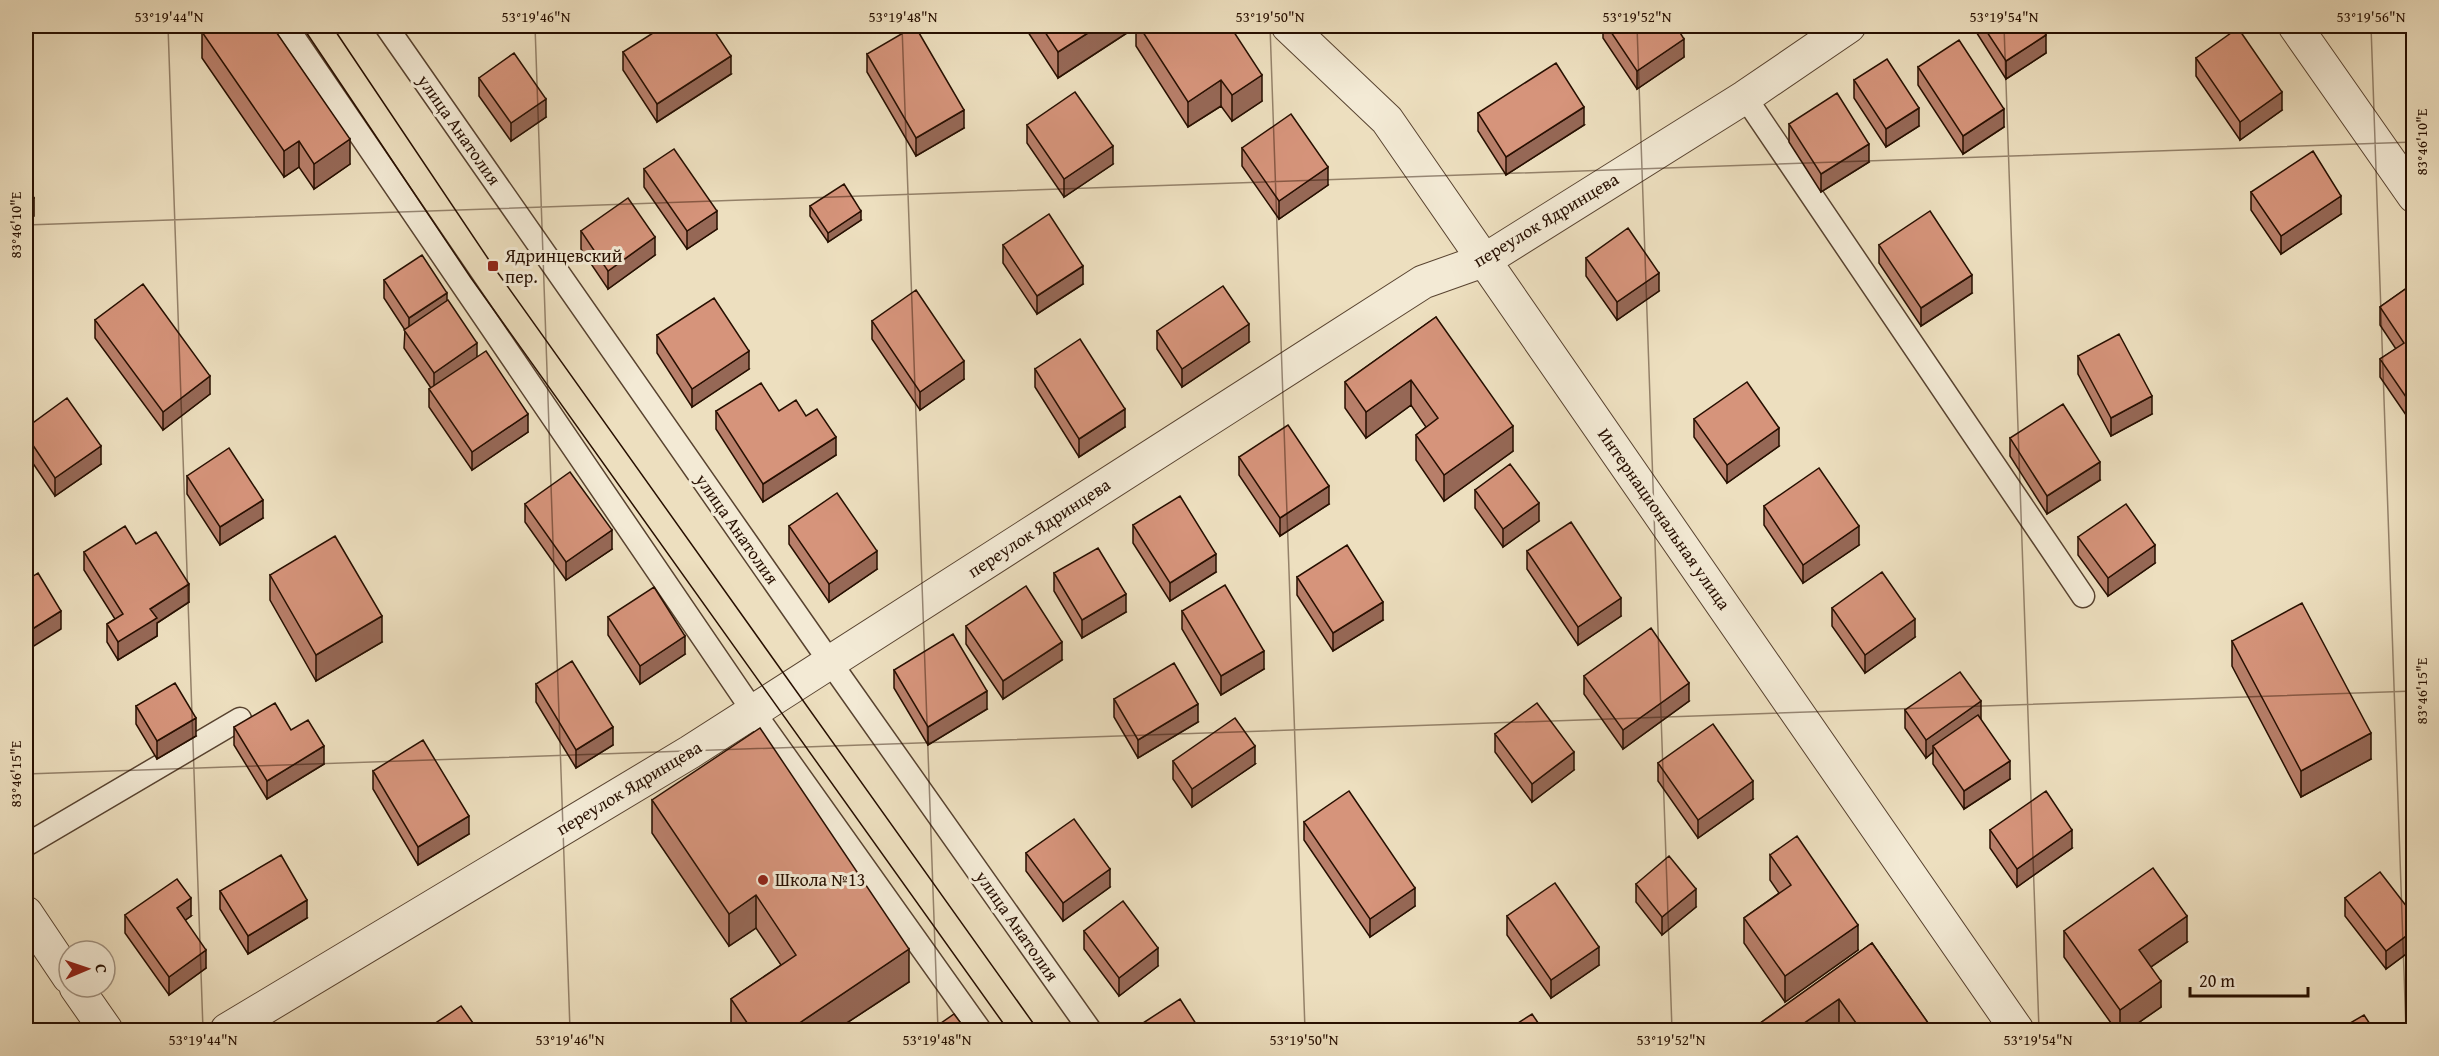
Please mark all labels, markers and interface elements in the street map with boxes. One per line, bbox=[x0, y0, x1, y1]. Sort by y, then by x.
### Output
text: 53°19'44"N bbox=[135, 6, 204, 27]
text: 53°19'46"N bbox=[502, 6, 571, 27]
text: 53°19'48"N bbox=[869, 6, 938, 27]
text: 53°19'50"N bbox=[1236, 6, 1305, 27]
text: 53°19'52"N bbox=[1603, 6, 1672, 27]
text: 53°19'54"N bbox=[1970, 6, 2039, 27]
text: 53°19'56"N bbox=[2337, 6, 2406, 27]
street label: улица Анатолия bbox=[410, 68, 508, 191]
text: 83°46'10"E bbox=[2411, 108, 2432, 175]
street label: переулок Ядринцева bbox=[1468, 165, 1624, 274]
text: 83°46'10"E bbox=[5, 191, 26, 258]
place label: Ядринцевский пер. bbox=[504, 242, 623, 290]
marker: Ядринцевский пер. bbox=[486, 259, 500, 273]
street label: Интернациональная улица bbox=[1591, 422, 1738, 616]
street label: улица Анатолия bbox=[688, 467, 786, 590]
street label: переулок Ядринцева bbox=[962, 471, 1116, 584]
text: 83°46'15"E bbox=[2411, 657, 2432, 724]
street label: переулок Ядринцева bbox=[551, 733, 707, 842]
text: 83°46'15"E bbox=[5, 740, 26, 807]
street label: улица Анатолия bbox=[968, 864, 1066, 987]
place label: Школа №13 bbox=[775, 866, 865, 893]
marker: Школа №13 bbox=[756, 873, 770, 887]
north arrow bbox=[57, 939, 117, 999]
scale bar bbox=[2190, 960, 2308, 998]
text: С bbox=[90, 964, 114, 973]
text: 20 m bbox=[2199, 967, 2235, 994]
text: 53°19'44"N bbox=[169, 1029, 238, 1050]
text: 53°19'46"N bbox=[536, 1029, 605, 1050]
text: 53°19'48"N bbox=[903, 1029, 972, 1050]
text: 53°19'50"N bbox=[1270, 1029, 1339, 1050]
text: 53°19'52"N bbox=[1637, 1029, 1706, 1050]
text: 53°19'54"N bbox=[2004, 1029, 2073, 1050]

